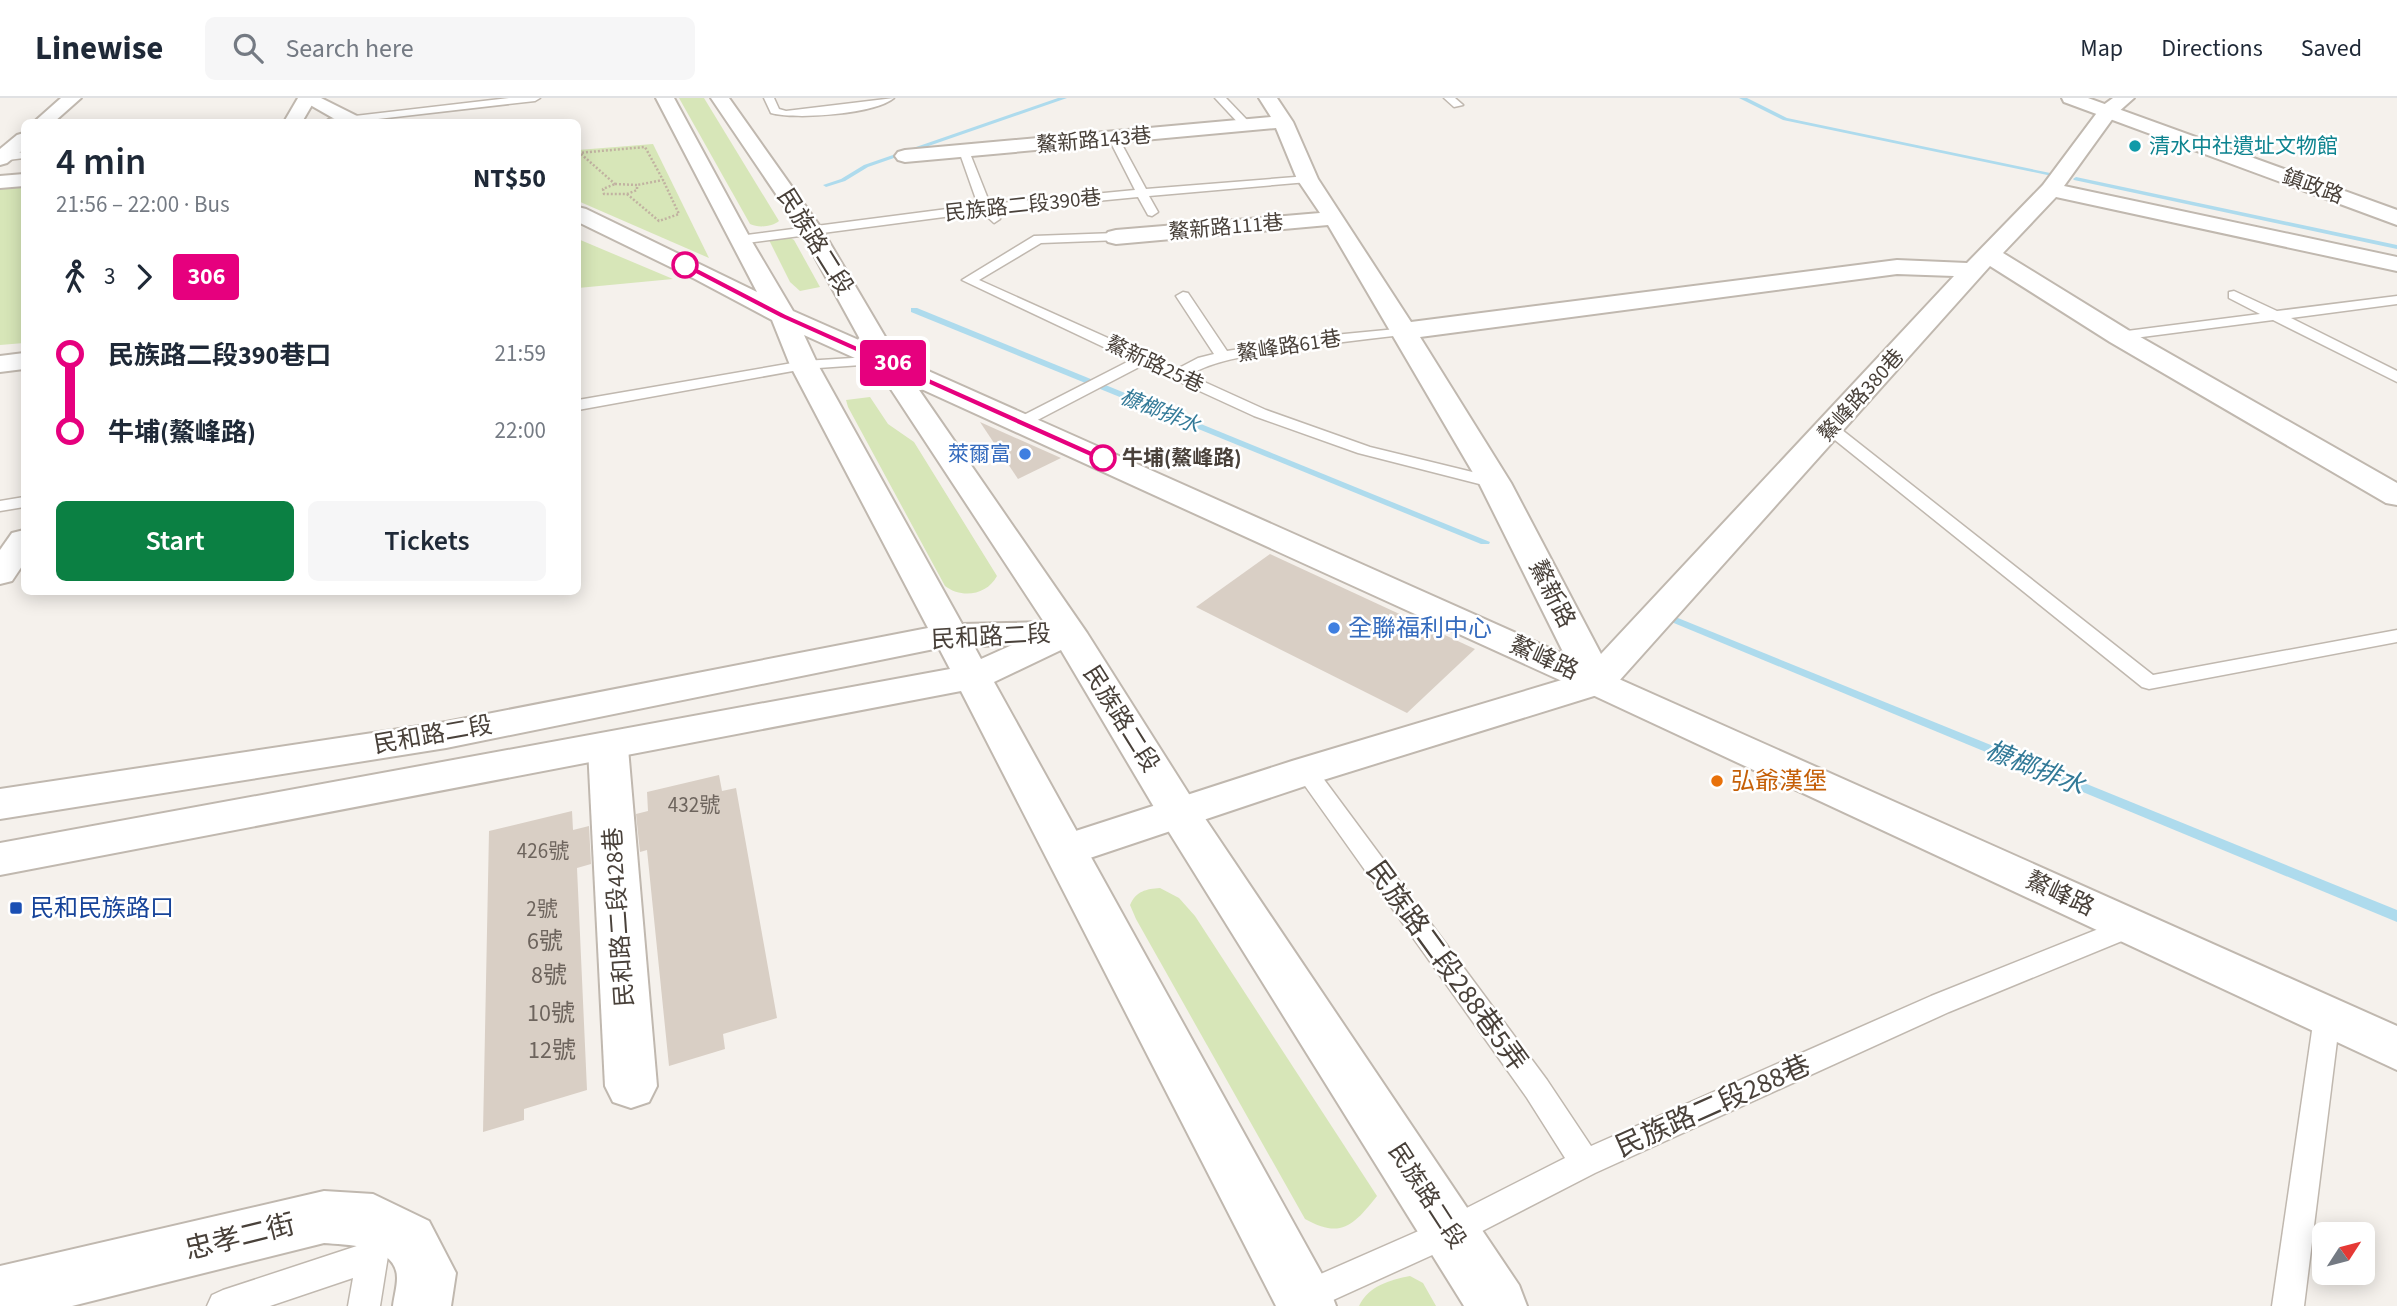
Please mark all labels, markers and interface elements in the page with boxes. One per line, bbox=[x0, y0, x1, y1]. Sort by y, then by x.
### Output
search box bbox=[205, 17, 695, 80]
text: Linewise bbox=[35, 25, 163, 72]
icon: search bbox=[229, 29, 267, 67]
text: Search here bbox=[285, 30, 414, 67]
text: Map bbox=[2080, 31, 2123, 66]
text: Directions bbox=[2161, 31, 2263, 66]
text: Saved bbox=[2301, 31, 2362, 66]
street label: 鰲新路143巷 bbox=[1035, 120, 1153, 160]
place label: 清水中社遺址文物館 bbox=[2149, 131, 2338, 161]
text: 4 min bbox=[56, 135, 146, 189]
marker: 清水中社遺址文物館 bbox=[2127, 138, 2143, 154]
text: NT$50 bbox=[473, 160, 546, 197]
street label: 鎮政路 bbox=[2278, 161, 2348, 211]
street label: 民族路二段 bbox=[768, 182, 862, 302]
street label: 民族路二段390巷 bbox=[943, 182, 1103, 228]
text: 21:56 – 22:00 · Bus bbox=[56, 188, 230, 221]
street label: 鰲新路111巷 bbox=[1167, 207, 1285, 247]
unlabelled marker bbox=[672, 252, 698, 278]
icon: walk bbox=[56, 258, 94, 296]
icon: forward bbox=[125, 258, 163, 296]
text: 306 bbox=[187, 259, 225, 294]
text: 3 bbox=[104, 260, 115, 293]
street label: 鰲峰路61巷 bbox=[1235, 323, 1343, 369]
street label: 鰲新路25巷 bbox=[1101, 328, 1209, 400]
text: 民族路二段390巷口 bbox=[108, 337, 331, 374]
text: 21:59 bbox=[495, 337, 546, 370]
line badge: 306 bbox=[853, 340, 933, 386]
street label: 鰲峰路380巷 bbox=[1811, 342, 1911, 448]
text: 306 bbox=[874, 345, 912, 380]
water label: 槺榔排水 bbox=[1115, 381, 1205, 441]
text: 牛埔(鰲峰路) bbox=[108, 414, 256, 451]
text: 22:00 bbox=[495, 414, 546, 447]
place label: 萊爾富 bbox=[948, 439, 1011, 469]
place label: 牛埔(鰲峰路) bbox=[1122, 443, 1241, 473]
marker: 牛埔(鰲峰路) bbox=[1090, 445, 1116, 471]
marker: 萊爾富 bbox=[1017, 446, 1033, 462]
button: Start bbox=[56, 501, 294, 581]
button: Tickets bbox=[308, 501, 546, 581]
street label: 鰲新路 bbox=[1520, 554, 1584, 634]
place label: 全聯福利中心 bbox=[1348, 611, 1492, 646]
street label: 民和路二段 bbox=[930, 616, 1052, 658]
marker: 全聯福利中心 bbox=[1326, 620, 1342, 636]
street label: 鰲峰路 bbox=[1504, 627, 1584, 689]
street label: 民族路二段 bbox=[1074, 659, 1168, 779]
street label: 民和路二段 bbox=[371, 707, 495, 763]
water label: 槺榔排水 bbox=[1980, 731, 2091, 805]
place label: 弘爺漢堡 bbox=[1731, 764, 1827, 799]
marker: 弘爺漢堡 bbox=[1709, 773, 1725, 789]
house number: 432號 bbox=[668, 790, 720, 820]
street label: 民和路二段428巷 bbox=[595, 826, 643, 1008]
house number: 426號 bbox=[517, 836, 569, 866]
street label: 民族路二段288巷5弄 bbox=[1357, 852, 1537, 1080]
street label: 鰲峰路 bbox=[2020, 863, 2100, 925]
place label: 民和民族路口 bbox=[30, 891, 174, 926]
house number: 2號 bbox=[526, 894, 558, 924]
marker: 民和民族路口 bbox=[8, 900, 24, 916]
house number: 6號 bbox=[527, 924, 563, 959]
house number: 8號 bbox=[531, 958, 567, 993]
house number: 10號 bbox=[527, 996, 575, 1031]
house number: 12號 bbox=[528, 1033, 576, 1068]
street label: 民族路二段288巷 bbox=[1609, 1045, 1817, 1167]
street label: 民族路二段 bbox=[1380, 1136, 1474, 1256]
street label: 忠孝二街 bbox=[181, 1204, 299, 1270]
north arrow bbox=[2312, 1222, 2375, 1284]
map controls bbox=[2312, 1222, 2375, 1285]

